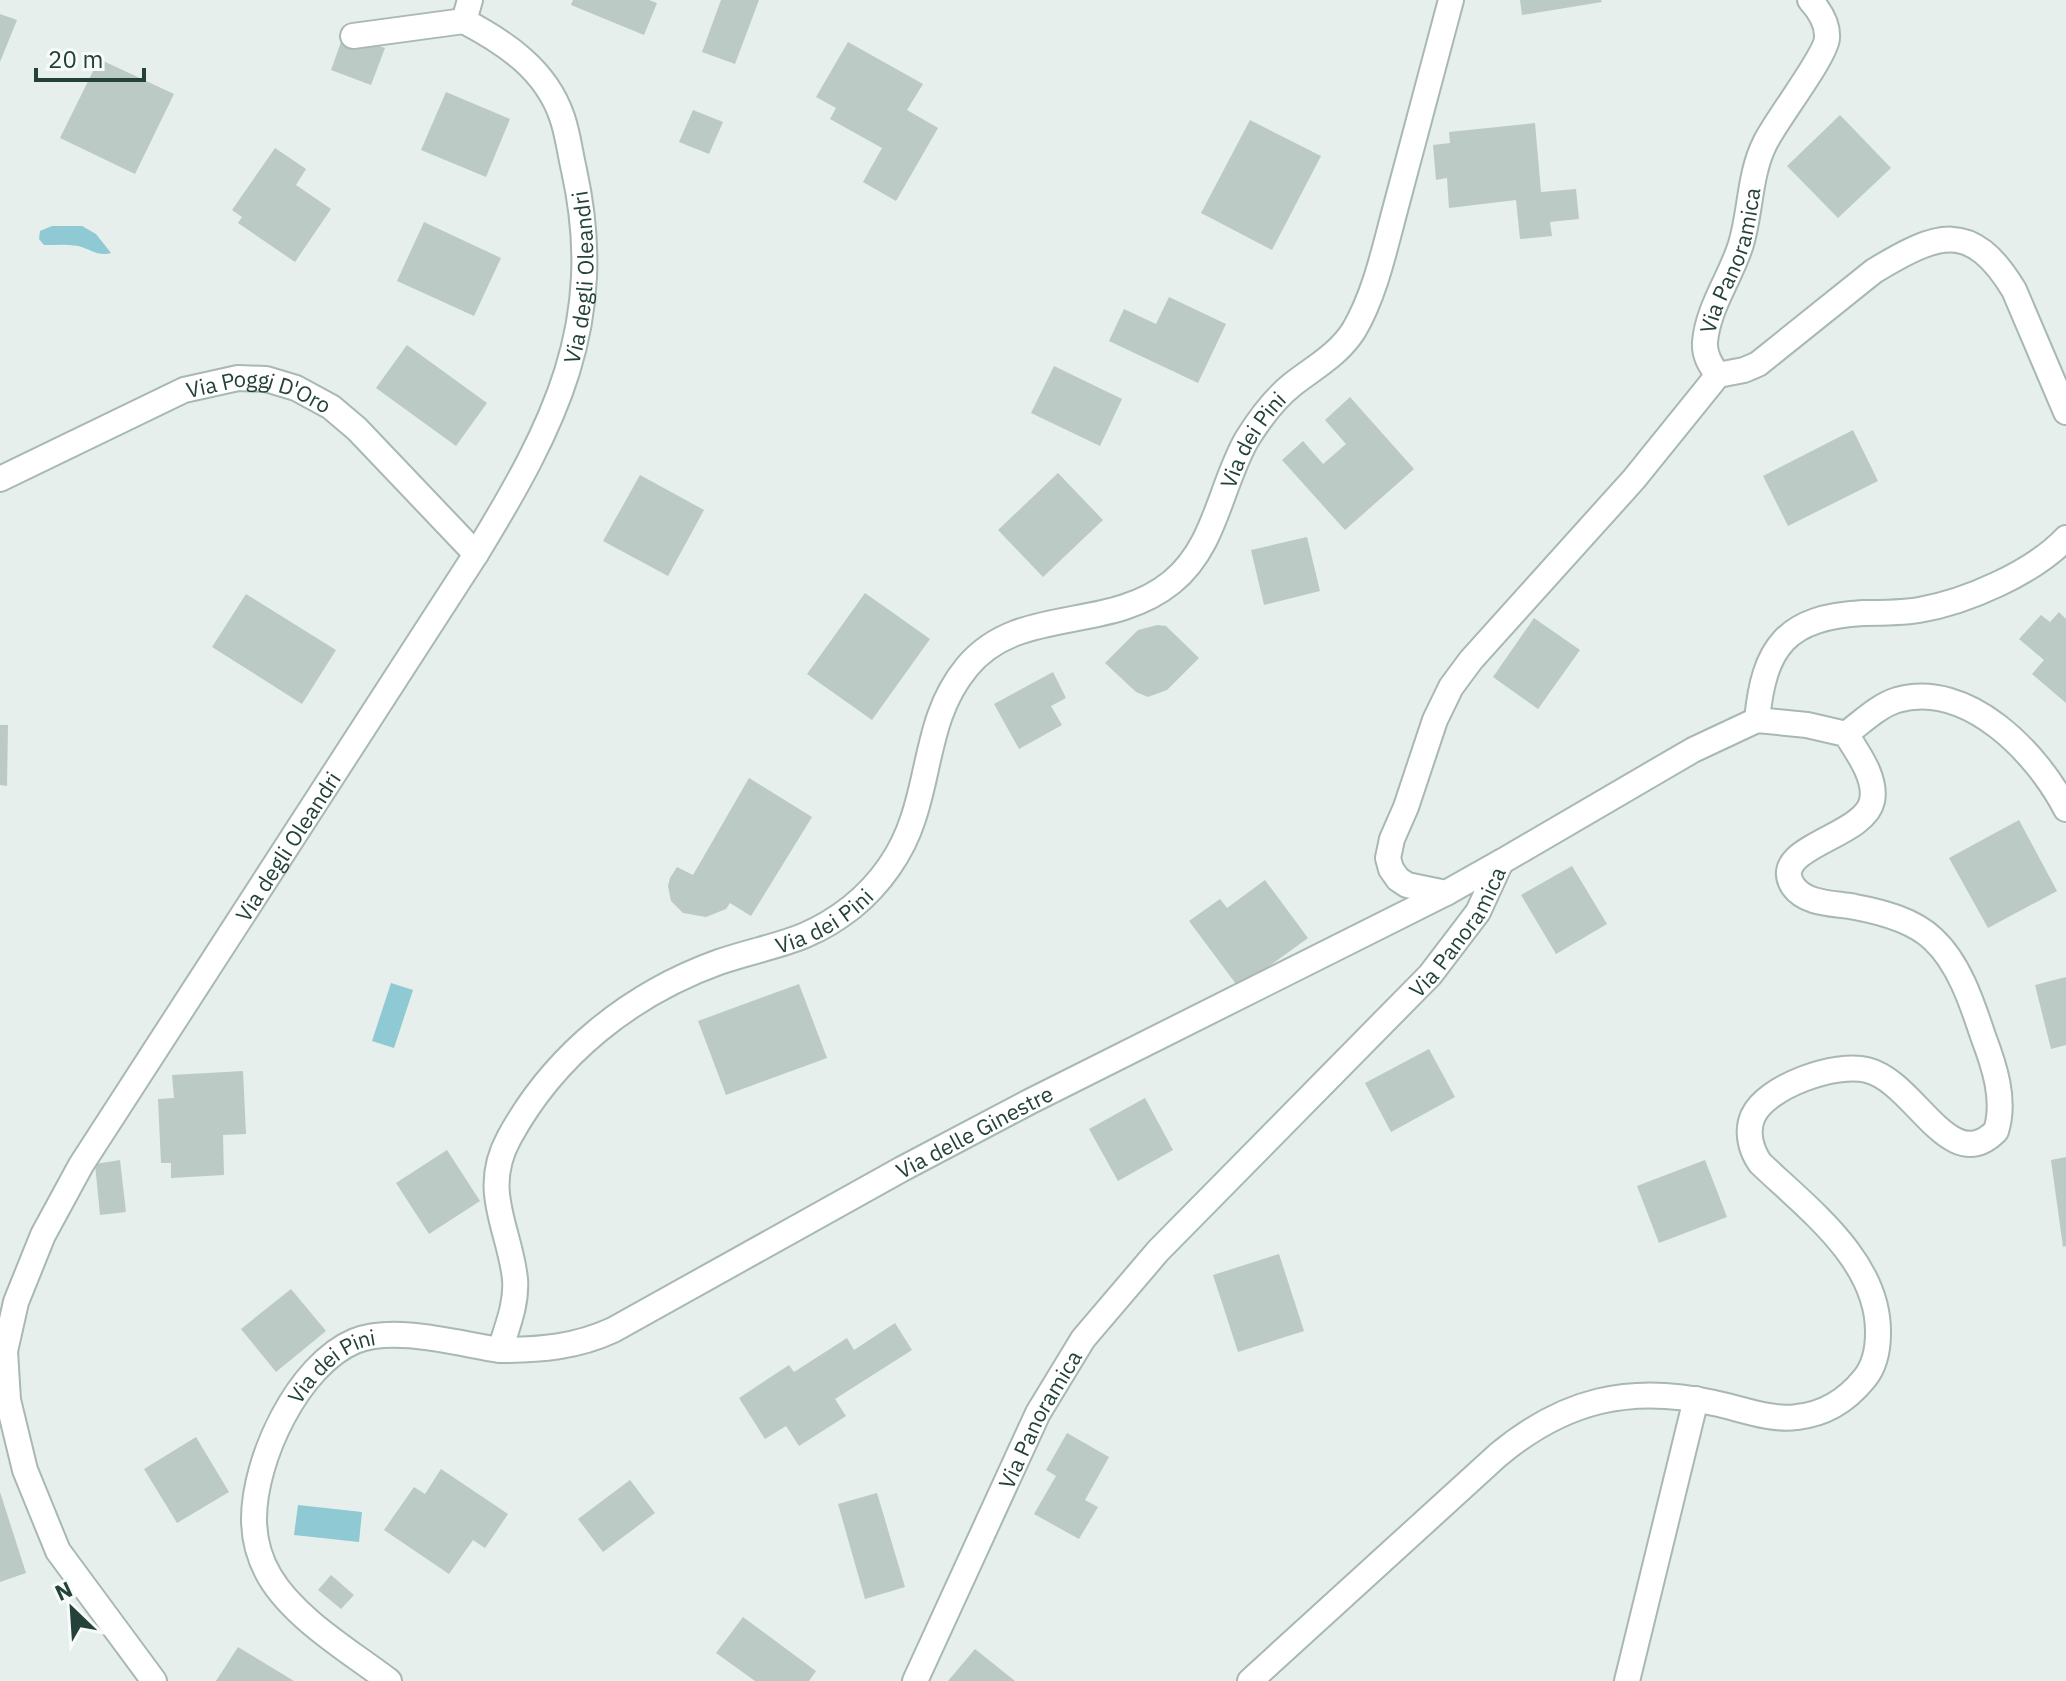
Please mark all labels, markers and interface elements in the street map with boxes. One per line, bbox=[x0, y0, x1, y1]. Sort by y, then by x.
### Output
scale bar bbox=[36, 32, 144, 82]
text: 20 m bbox=[48, 43, 103, 75]
street label: Via Panoramica bbox=[1692, 185, 1766, 336]
street label: Via degli Oleandri bbox=[556, 189, 599, 367]
street label: Via Poggi D'Oro bbox=[183, 363, 337, 419]
street label: Via dei Pini bbox=[1212, 385, 1291, 492]
street label: Via degli Oleandri bbox=[228, 765, 346, 927]
street label: Via Panoramica bbox=[1402, 862, 1512, 1003]
street label: Via dei Pini bbox=[771, 882, 879, 959]
street label: Via delle Ginestre bbox=[891, 1078, 1058, 1184]
street label: Via dei Pini bbox=[280, 1322, 377, 1409]
street label: Via Panoramica bbox=[991, 1344, 1088, 1493]
north arrow bbox=[32, 1569, 112, 1649]
text: N bbox=[50, 1574, 77, 1607]

